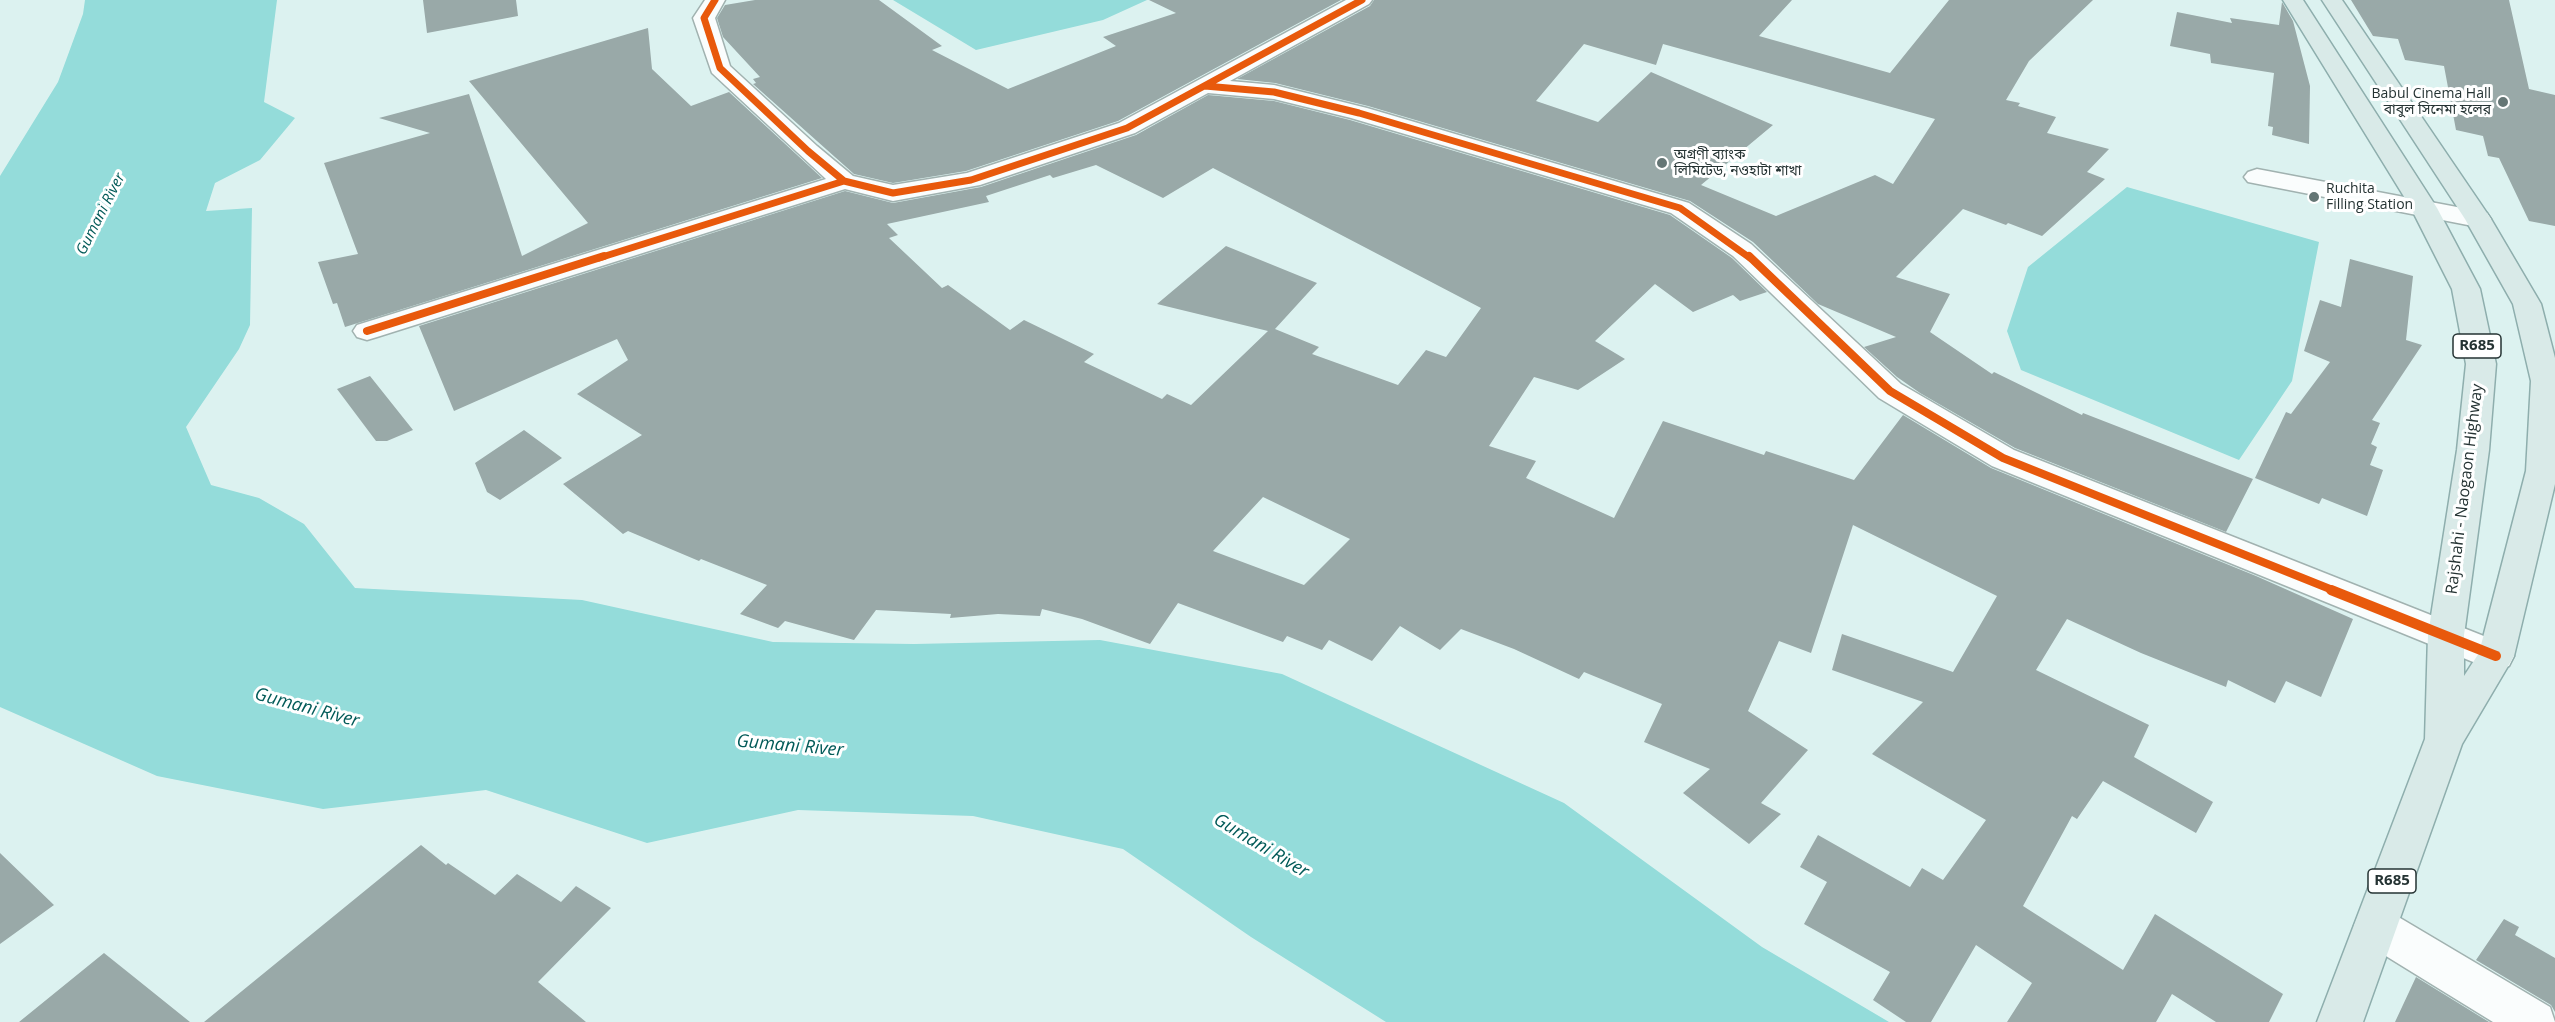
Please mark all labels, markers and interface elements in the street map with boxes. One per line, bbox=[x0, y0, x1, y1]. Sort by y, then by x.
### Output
place label: Babul Cinema Hall বাবুল সিনেমা হলের bbox=[2372, 86, 2491, 118]
marker: Babul Cinema Hall বাবুল সিনেমা হলের bbox=[2496, 95, 2510, 109]
place label: অগ্রণী ব্যাংক লিমিটেড, নওহাটা শাখা bbox=[1674, 147, 1801, 180]
marker: অগ্রণী ব্যাংক লিমিটেড, নওহাটা শাখা bbox=[1655, 156, 1669, 170]
water label: Gumani River bbox=[73, 170, 129, 258]
place label: Ruchita Filling Station bbox=[2326, 181, 2413, 214]
marker: Ruchita Filling Station bbox=[2307, 190, 2321, 204]
road number: R685 bbox=[2453, 334, 2501, 358]
street label: Rajshahi - Naogaon Highway bbox=[2443, 383, 2487, 595]
water label: Gumani River bbox=[252, 684, 362, 732]
water label: Gumani River bbox=[736, 731, 844, 761]
water label: Gumani River bbox=[1209, 809, 1313, 883]
road number: R685 bbox=[2368, 869, 2416, 893]

